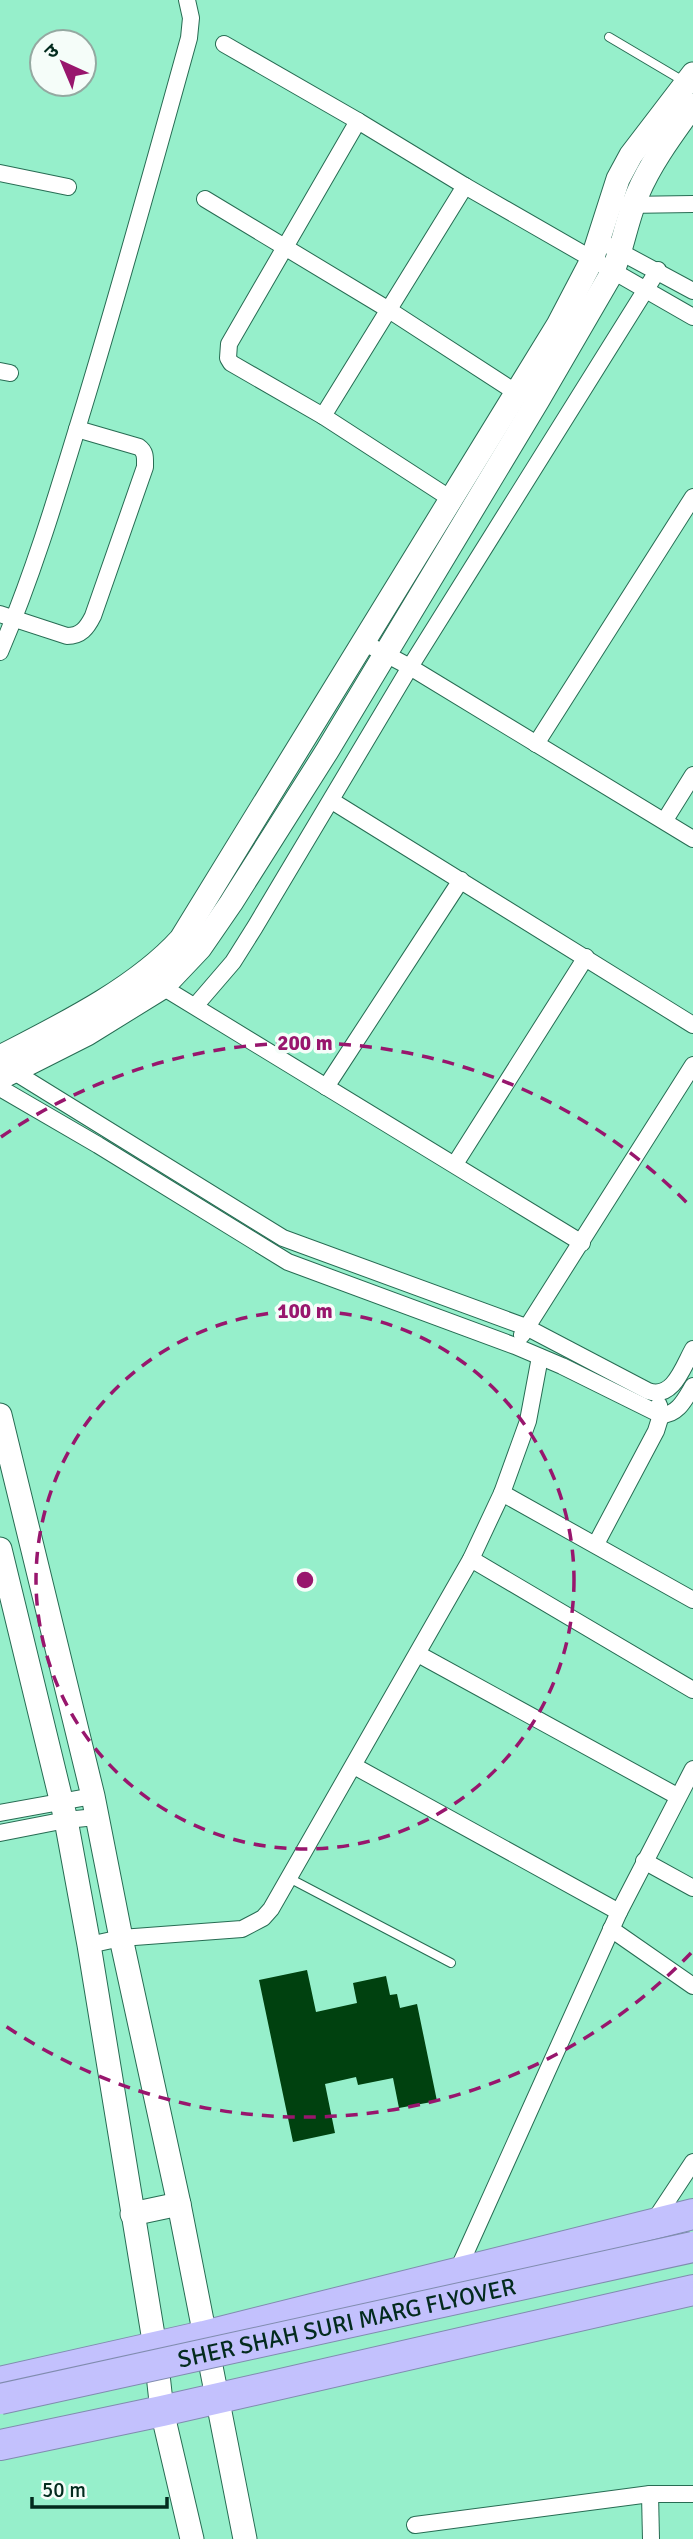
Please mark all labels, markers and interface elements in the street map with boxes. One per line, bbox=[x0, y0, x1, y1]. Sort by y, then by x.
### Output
north arrow bbox=[28, 28, 98, 98]
text: उ bbox=[40, 38, 65, 64]
text: 200 m bbox=[277, 1030, 333, 1056]
text: 100 m bbox=[277, 1298, 333, 1324]
centre of rings bbox=[293, 1568, 317, 1592]
street label: SHER SHAH SURI MARG FLYOVER bbox=[175, 2271, 519, 2375]
scale bar bbox=[32, 2466, 166, 2510]
text: 50 m bbox=[42, 2477, 86, 2503]

